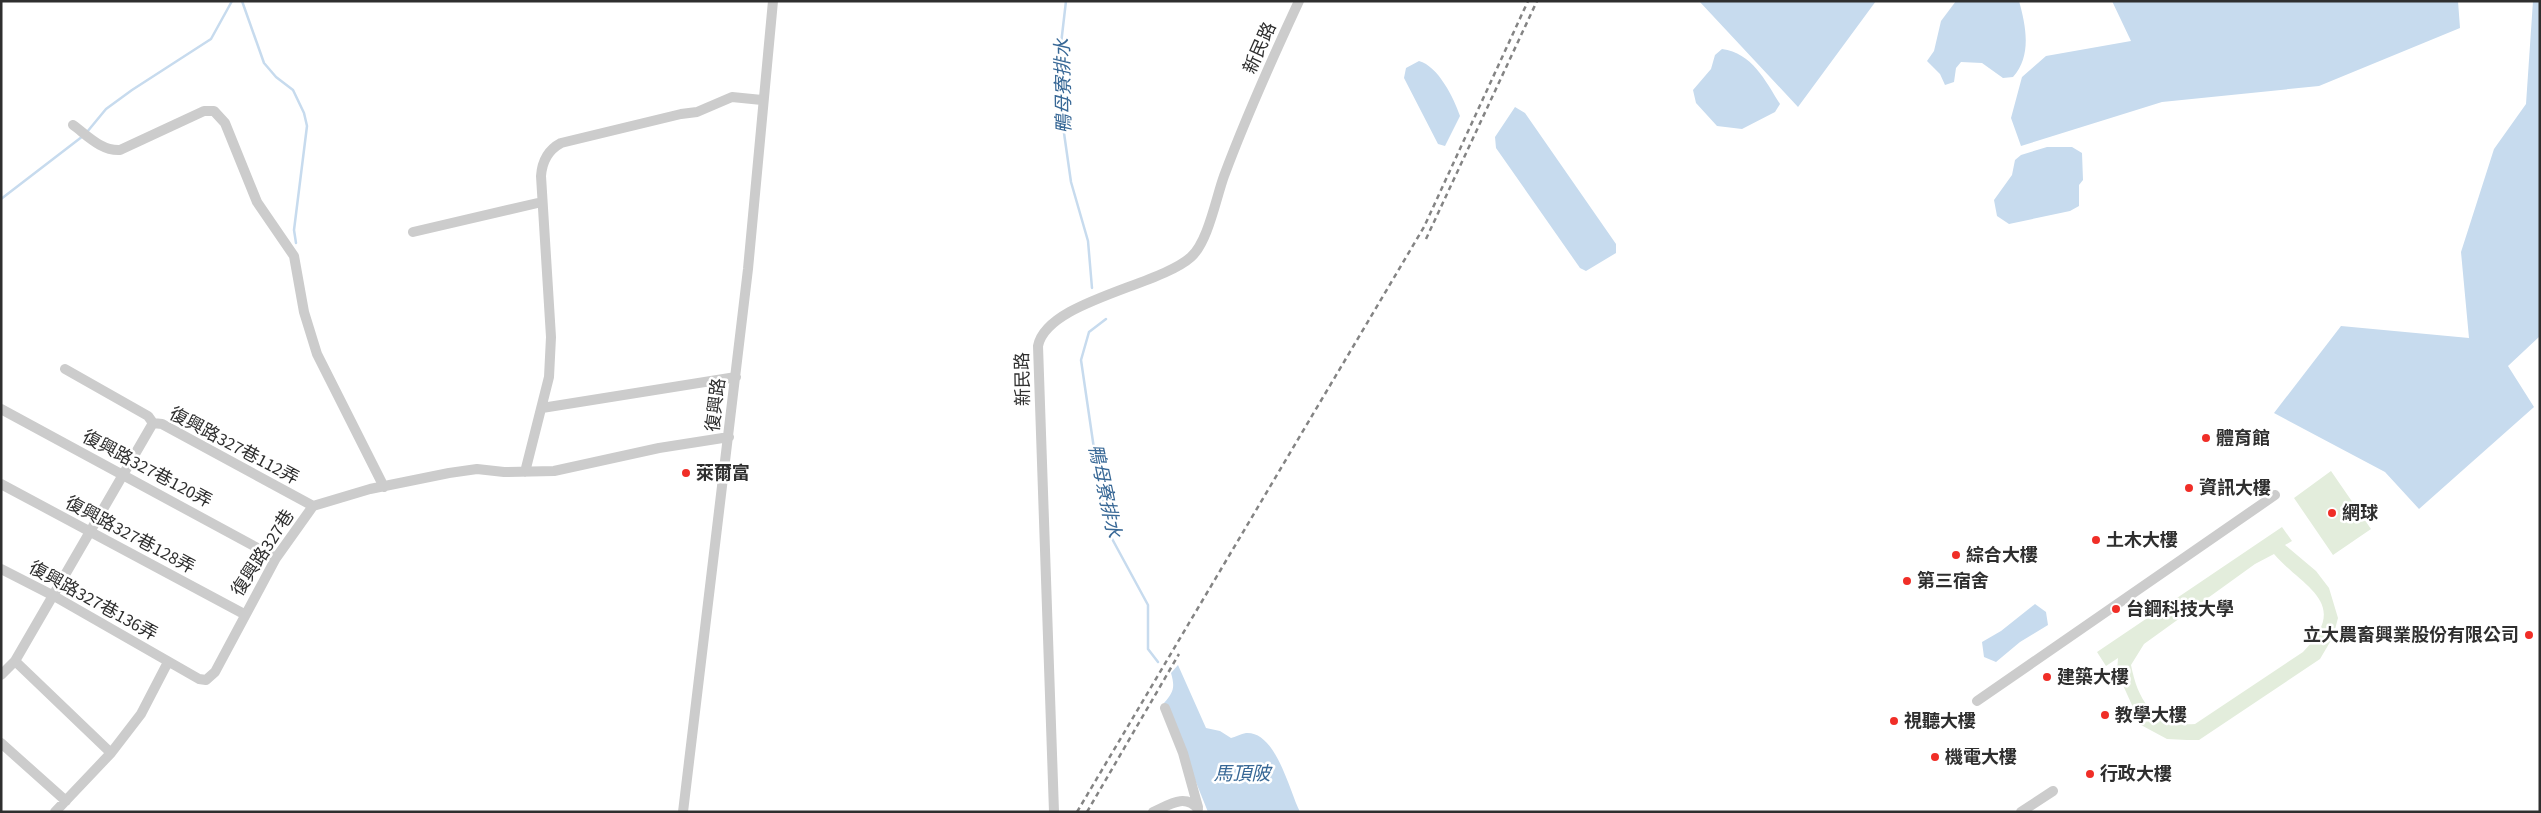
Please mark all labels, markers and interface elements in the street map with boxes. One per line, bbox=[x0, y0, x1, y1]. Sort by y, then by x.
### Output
street label: 新民路 bbox=[1238, 18, 1282, 78]
water label: 鴨母寮排水 bbox=[1050, 37, 1078, 134]
street label: 新民路 bbox=[1010, 352, 1036, 406]
street label: 復興路 bbox=[700, 377, 732, 433]
street label: 復興路327巷112弄 bbox=[165, 401, 303, 491]
street label: 復興路327巷120弄 bbox=[78, 424, 216, 514]
place label: 體育館 bbox=[2216, 426, 2270, 451]
marker: 體育館 bbox=[2200, 432, 2212, 444]
water label: 鴨母寮排水 bbox=[1081, 442, 1127, 541]
place label: 萊爾富 bbox=[696, 461, 750, 486]
marker: 萊爾富 bbox=[680, 467, 692, 479]
place label: 資訊大樓 bbox=[2199, 476, 2271, 501]
marker: 資訊大樓 bbox=[2183, 482, 2195, 494]
street label: 復興路327巷128弄 bbox=[61, 490, 199, 580]
place label: 網球 bbox=[2342, 501, 2378, 526]
street label: 復興路327巷 bbox=[226, 505, 300, 601]
marker: 網球 bbox=[2326, 507, 2338, 519]
place label: 土木大樓 bbox=[2106, 528, 2178, 553]
marker: 土木大樓 bbox=[2090, 534, 2102, 546]
place label: 綜合大樓 bbox=[1966, 543, 2038, 568]
marker: 綜合大樓 bbox=[1950, 549, 1962, 561]
street label: 復興路327巷136弄 bbox=[24, 555, 162, 647]
place label: 第三宿舍 bbox=[1917, 569, 1989, 594]
marker: 第三宿舍 bbox=[1901, 575, 1913, 587]
place label: 台鋼科技大學 bbox=[2126, 597, 2234, 622]
marker: 台鋼科技大學 bbox=[2110, 603, 2122, 615]
place label: 立大農畜興業股份有限公司 bbox=[2303, 623, 2519, 648]
marker: 立大農畜興業股份有限公司 bbox=[2523, 629, 2535, 641]
place label: 建築大樓 bbox=[2057, 665, 2129, 690]
marker: 建築大樓 bbox=[2041, 671, 2053, 683]
place label: 教學大樓 bbox=[2115, 703, 2187, 728]
place label: 視聽大樓 bbox=[1904, 709, 1976, 734]
marker: 教學大樓 bbox=[2099, 709, 2111, 721]
marker: 視聽大樓 bbox=[1888, 715, 1900, 727]
place label: 機電大樓 bbox=[1945, 745, 2017, 770]
marker: 機電大樓 bbox=[1929, 751, 1941, 763]
water label: 馬頂陂 bbox=[1213, 761, 1273, 788]
place label: 行政大樓 bbox=[2100, 762, 2172, 787]
marker: 行政大樓 bbox=[2084, 768, 2096, 780]

